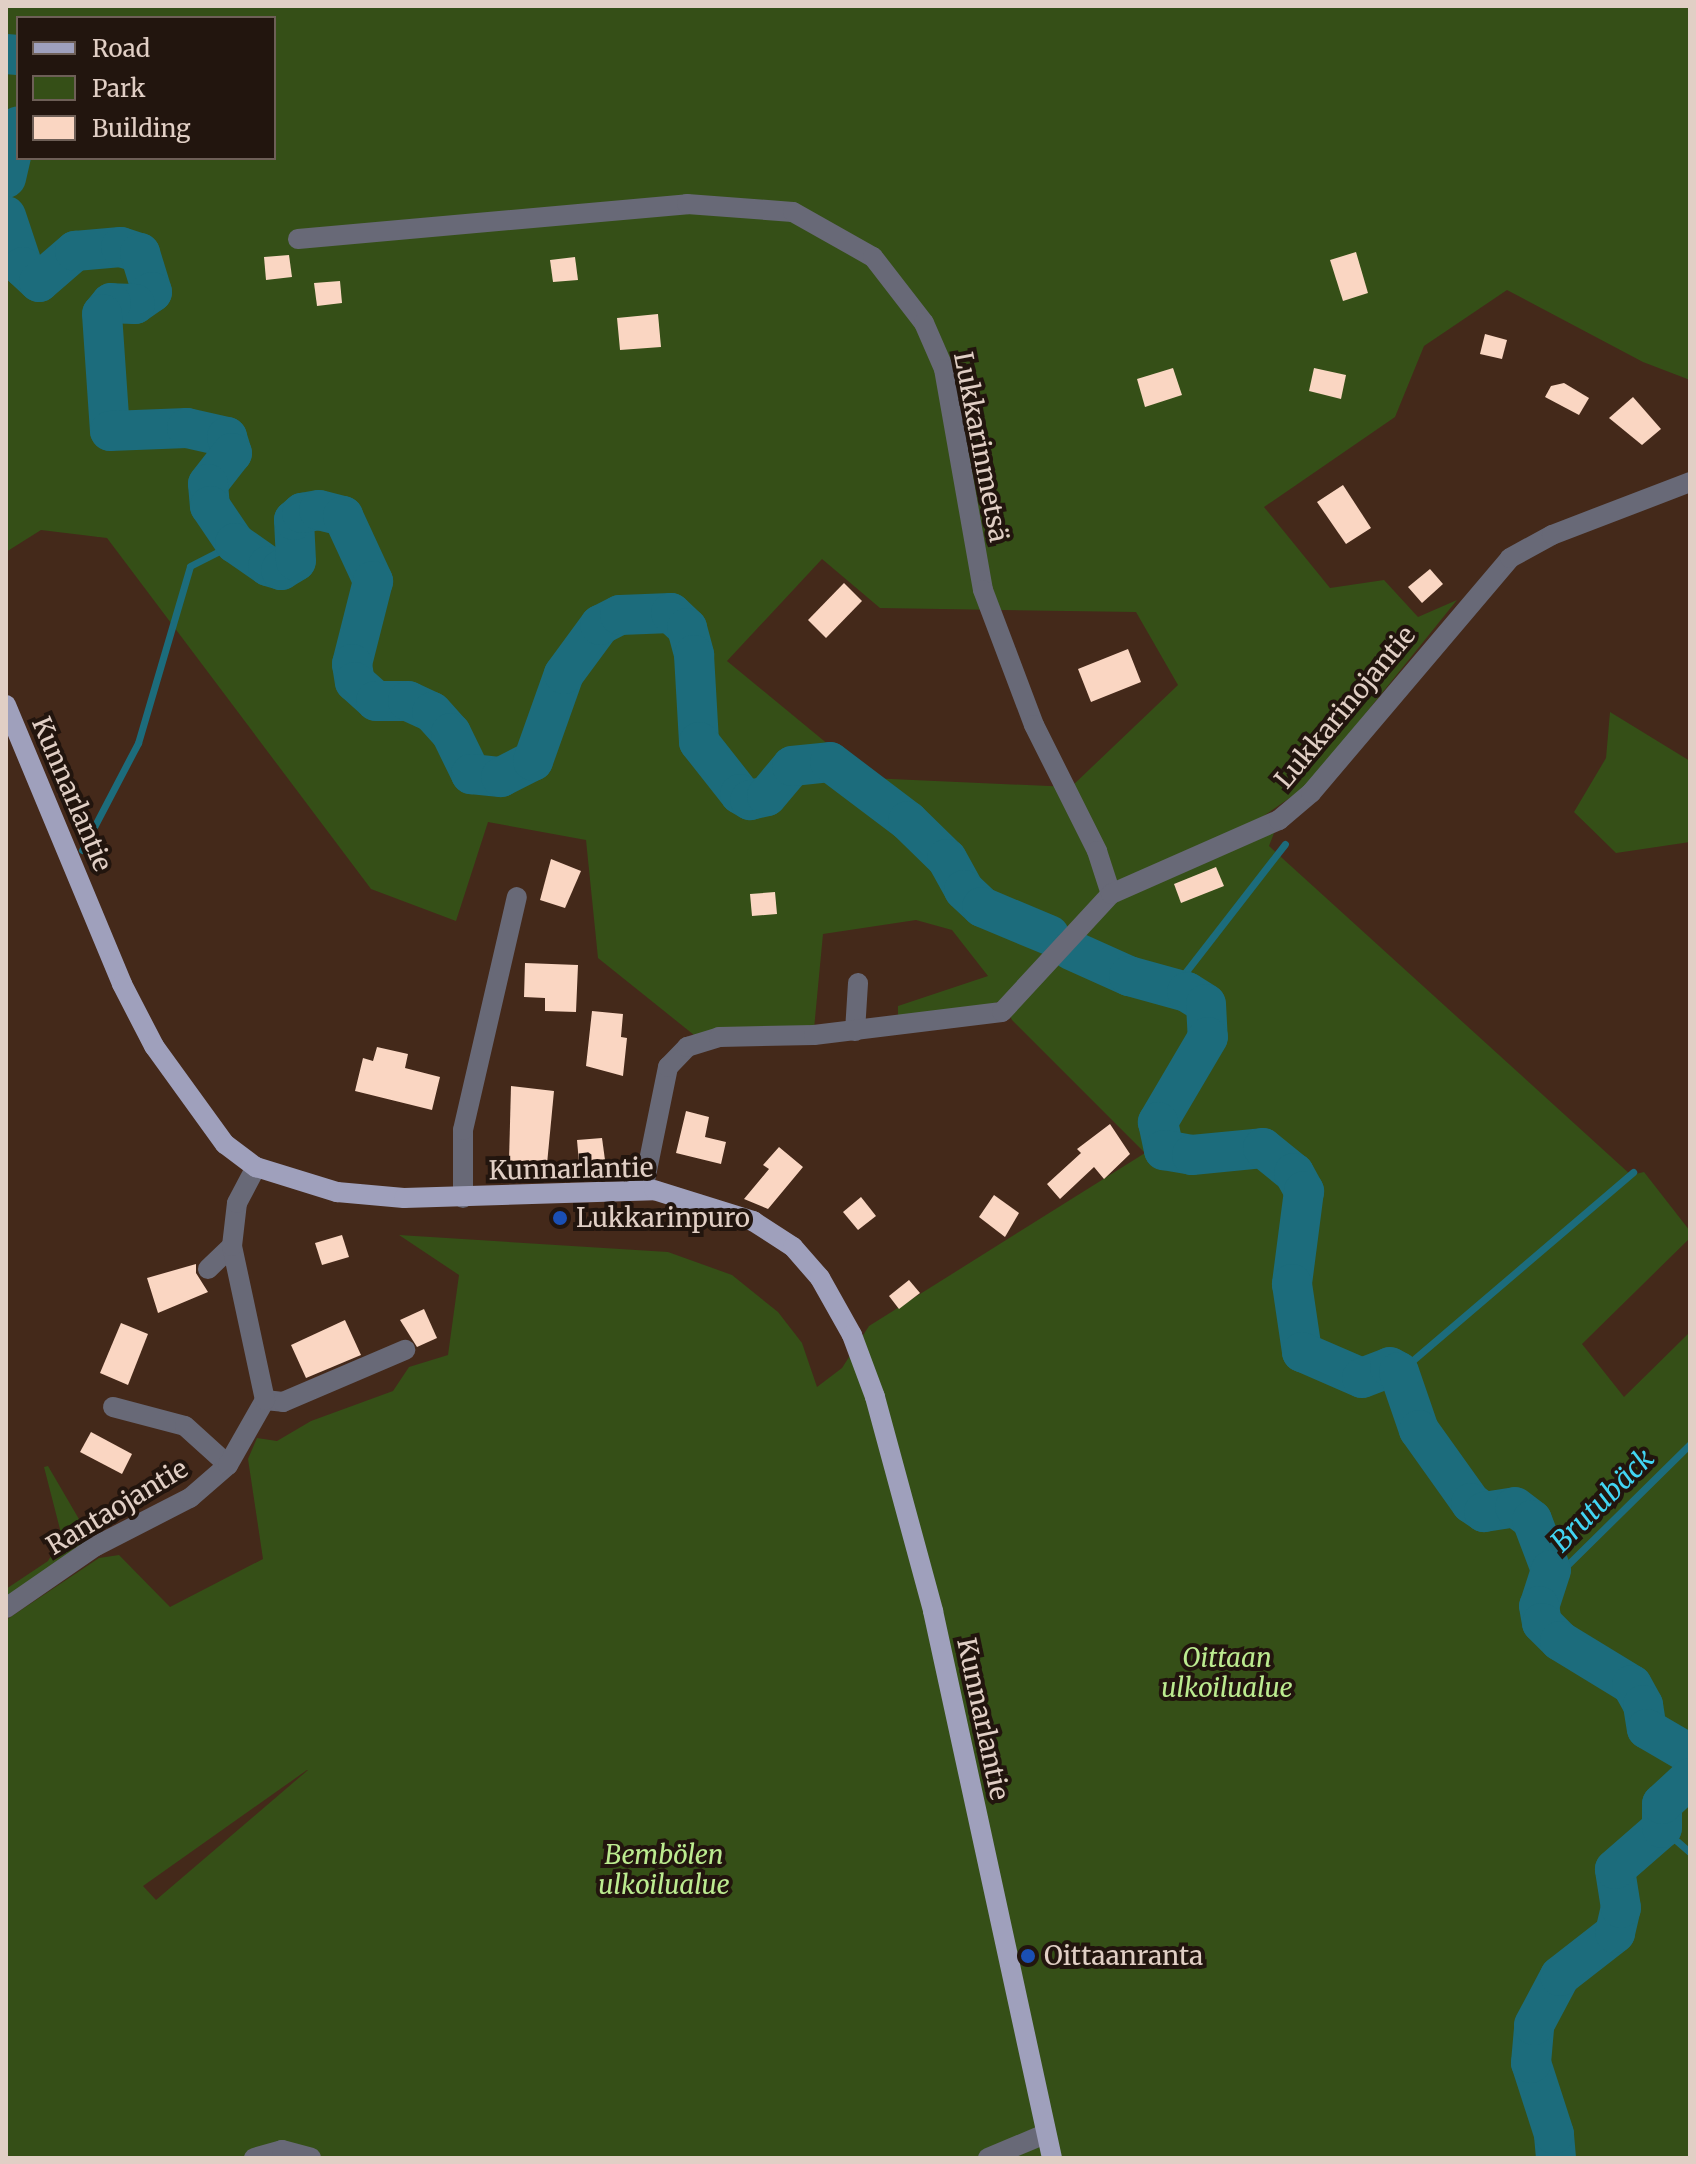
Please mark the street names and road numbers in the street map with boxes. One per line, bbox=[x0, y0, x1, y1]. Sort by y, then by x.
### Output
street label: Lukkarinmetsä bbox=[947, 349, 1015, 545]
street label: Lukkarinojantie bbox=[1268, 620, 1422, 794]
street label: Kunnarlantie bbox=[25, 712, 119, 876]
street label: Kunnarlantie bbox=[488, 1152, 654, 1186]
street label: Rantaojantie bbox=[41, 1453, 193, 1561]
street label: Kunnarlantie bbox=[951, 1635, 1015, 1803]

